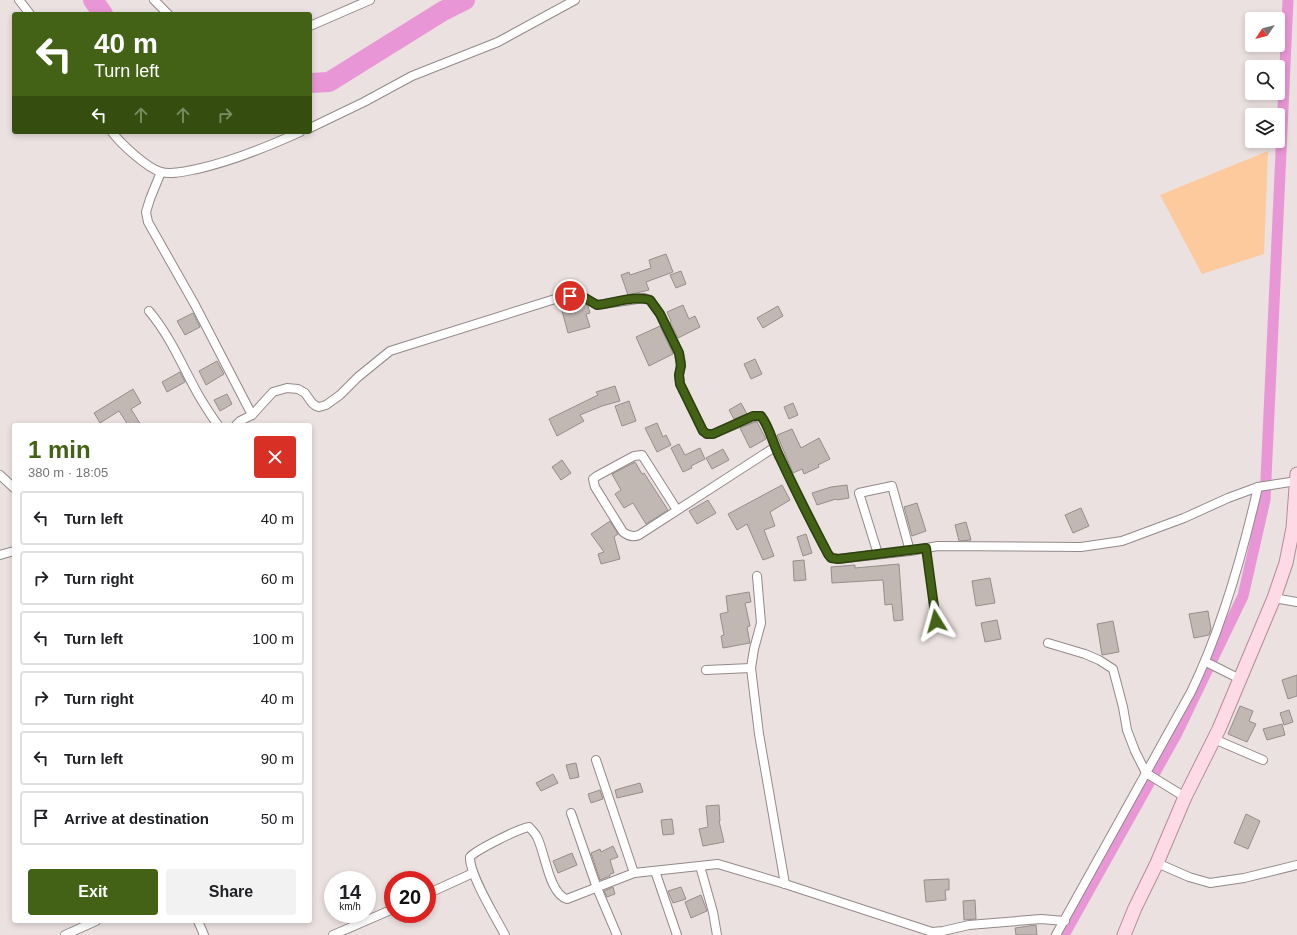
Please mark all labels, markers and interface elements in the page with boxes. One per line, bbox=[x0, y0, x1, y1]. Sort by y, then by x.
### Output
north arrow bbox=[1245, 12, 1285, 52]
map controls bbox=[1245, 12, 1285, 148]
icon: left bbox=[28, 28, 80, 80]
text: 40 m bbox=[94, 28, 158, 59]
button: search bbox=[1245, 60, 1285, 100]
text: Turn left bbox=[94, 61, 159, 81]
icon: left bbox=[88, 104, 110, 126]
icon: ahead bbox=[130, 104, 152, 126]
icon: ahead bbox=[172, 104, 194, 126]
icon: right bbox=[214, 104, 236, 126]
button: layers bbox=[1245, 108, 1285, 148]
pin bbox=[553, 279, 587, 313]
icon: arrive bbox=[559, 285, 581, 307]
text: 1 min bbox=[28, 436, 91, 463]
button: close bbox=[254, 436, 296, 478]
text: 380 m · 18:05 bbox=[28, 465, 108, 480]
icon: left bbox=[30, 507, 52, 529]
text: Turn left bbox=[64, 510, 123, 527]
text: 40 m bbox=[261, 510, 294, 527]
icon: right bbox=[30, 567, 52, 589]
text: Turn right bbox=[64, 570, 134, 587]
text: 60 m bbox=[261, 570, 294, 587]
position arrow bbox=[915, 600, 957, 642]
icon: left bbox=[30, 627, 52, 649]
text: Turn left bbox=[64, 630, 123, 647]
text: 100 m bbox=[252, 630, 294, 647]
icon: right bbox=[30, 687, 52, 709]
text: Turn right bbox=[64, 690, 134, 707]
text: 40 m bbox=[261, 690, 294, 707]
icon: left bbox=[30, 747, 52, 769]
text: Turn left bbox=[64, 750, 123, 767]
text: 90 m bbox=[261, 750, 294, 767]
icon: arrive bbox=[30, 807, 52, 829]
text: Arrive at destination bbox=[64, 810, 209, 827]
text: 50 m bbox=[261, 810, 294, 827]
button: Exit bbox=[28, 869, 158, 915]
button: Share bbox=[166, 869, 296, 915]
speed limit sign: 20 bbox=[384, 871, 436, 923]
text: 14 bbox=[339, 881, 361, 903]
text: km/h bbox=[339, 901, 361, 912]

